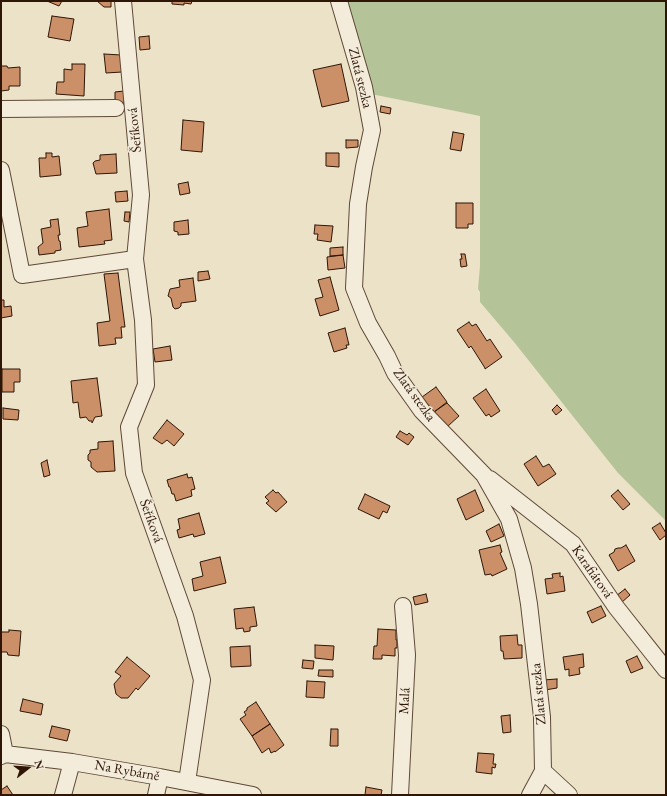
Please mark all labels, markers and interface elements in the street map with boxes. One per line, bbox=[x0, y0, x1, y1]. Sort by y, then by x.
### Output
street label: Zlatá stezka bbox=[344, 46, 376, 110]
street label: Šeříková bbox=[124, 107, 146, 153]
street label: Zlatá stezka bbox=[389, 365, 439, 425]
street label: Šeříková bbox=[135, 497, 167, 545]
street label: Karafiátová bbox=[568, 542, 616, 602]
street label: Zlatá stezka bbox=[528, 662, 550, 726]
street label: Malá bbox=[396, 687, 414, 715]
north arrow bbox=[8, 748, 48, 788]
street label: Na Rybárně bbox=[93, 757, 161, 785]
text: N bbox=[31, 758, 47, 771]

